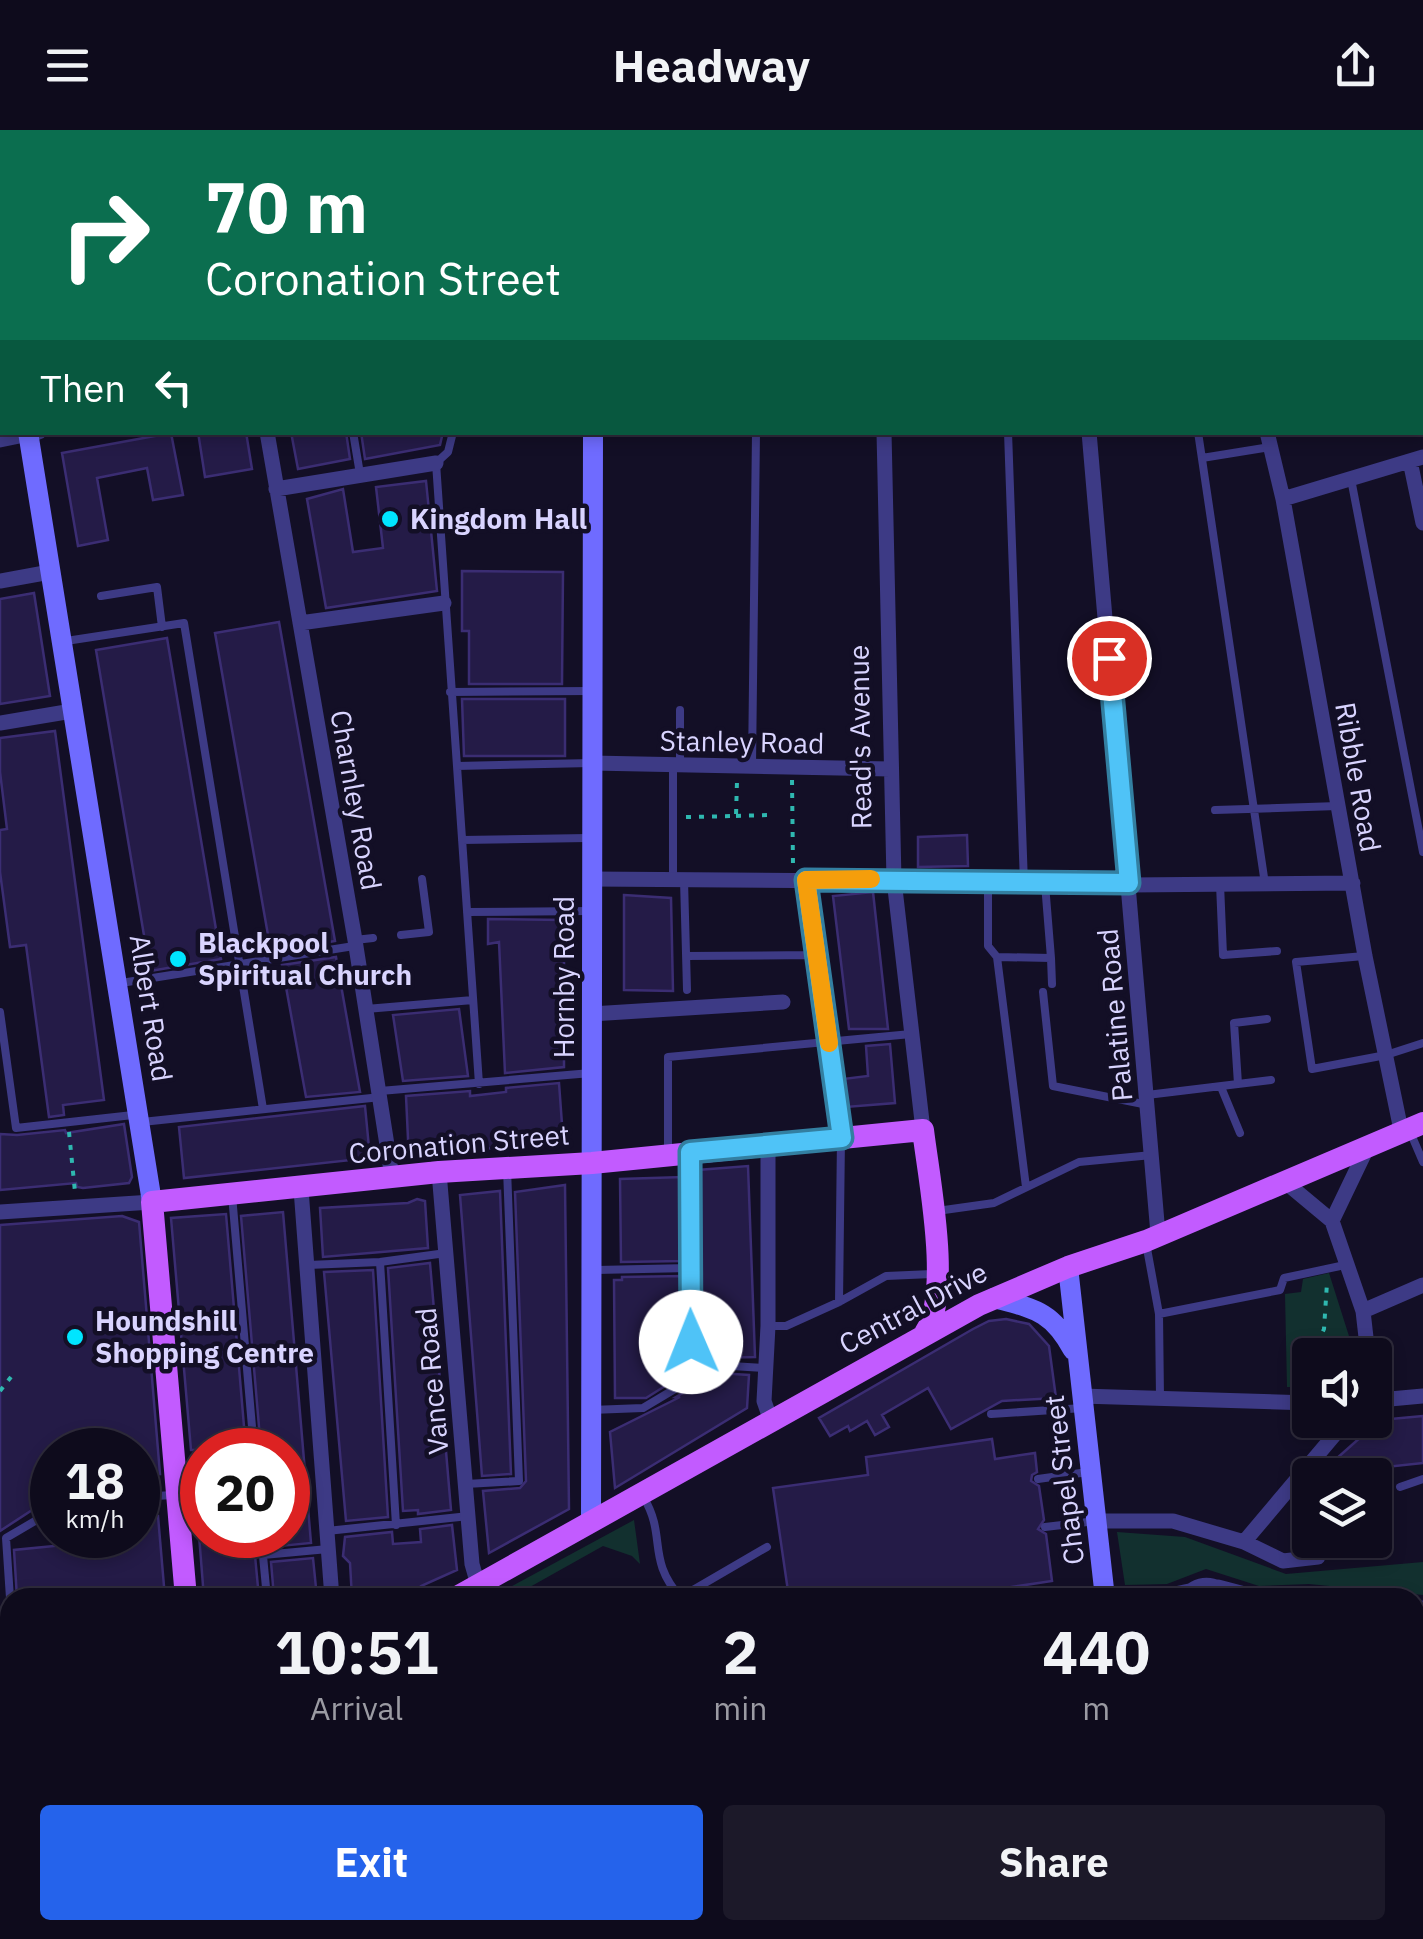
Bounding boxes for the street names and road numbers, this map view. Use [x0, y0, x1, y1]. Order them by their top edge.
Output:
street label: Read's Avenue [839, 644, 880, 830]
street label: Ribble Road [1327, 699, 1390, 855]
street label: Charnley Road [322, 707, 391, 893]
street label: Stanley Road [659, 722, 825, 761]
street label: Hornby Road [545, 896, 582, 1058]
street label: Palatine Road [1089, 927, 1140, 1103]
street label: Albert Road [122, 932, 181, 1084]
street label: Coronation Street [347, 1115, 571, 1172]
street label: Central Drive [832, 1253, 993, 1362]
street label: Vance Road [407, 1306, 456, 1456]
street label: Chapel Street [1035, 1393, 1092, 1567]

